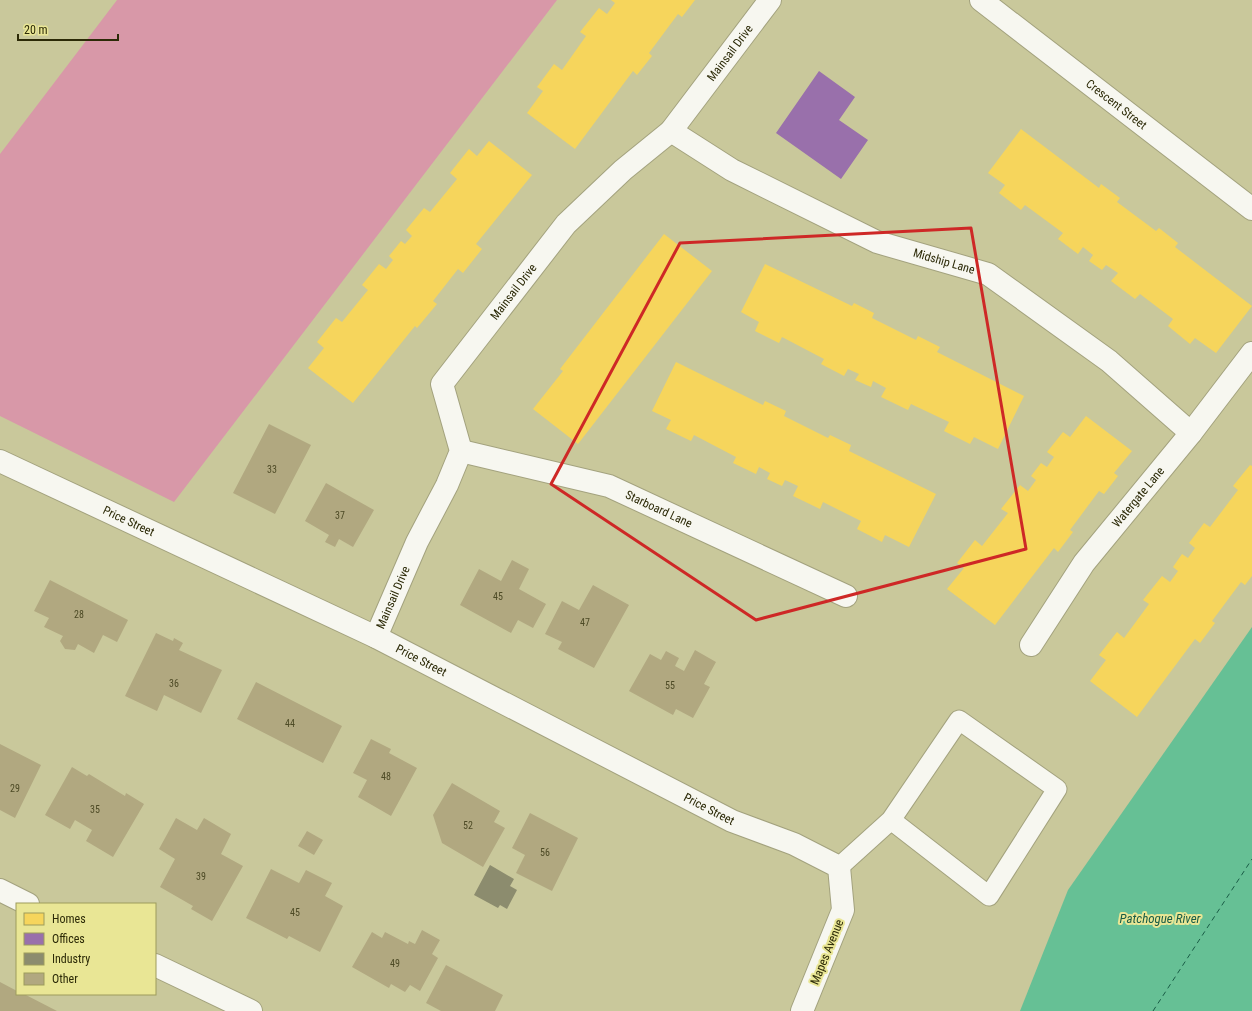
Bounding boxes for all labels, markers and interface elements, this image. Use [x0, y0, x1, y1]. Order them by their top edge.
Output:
scale bar [18, 16, 118, 42]
street label: Mainsail Drive [704, 22, 756, 84]
text: 20 m [24, 23, 48, 37]
street label: Crescent Street [1083, 77, 1150, 133]
street label: Midship Lane [912, 246, 977, 277]
street label: Mainsail Drive [487, 261, 540, 322]
house number: 33 [267, 464, 277, 475]
street label: Watergate Lane [1109, 464, 1167, 530]
street label: Starboard Lane [623, 488, 695, 531]
street label: Price Street [101, 503, 157, 539]
house number: 37 [335, 510, 345, 521]
street label: Mainsail Drive [373, 564, 413, 631]
house number: 45 [493, 591, 503, 602]
house number: 28 [74, 609, 84, 620]
house number: 47 [580, 617, 590, 628]
street label: Price Street [393, 641, 449, 679]
house number: 36 [169, 678, 179, 689]
house number: 55 [665, 680, 675, 691]
house number: 44 [285, 718, 295, 729]
house number: 48 [381, 771, 391, 782]
house number: 29 [10, 783, 20, 794]
street label: Price Street [681, 790, 737, 828]
house number: 35 [90, 804, 100, 815]
house number: 52 [463, 820, 473, 831]
house number: 56 [540, 847, 550, 858]
house number: 39 [196, 871, 206, 882]
legend [16, 903, 156, 995]
house number: 45 [290, 907, 300, 918]
water label: Patchogue River [1120, 911, 1202, 926]
text: Homes [52, 912, 86, 926]
street label: Mapes Avenue [808, 917, 847, 987]
text: Offices [52, 932, 85, 946]
text: Industry [52, 952, 90, 966]
house number: 49 [390, 958, 400, 969]
text: Other [52, 972, 78, 986]

